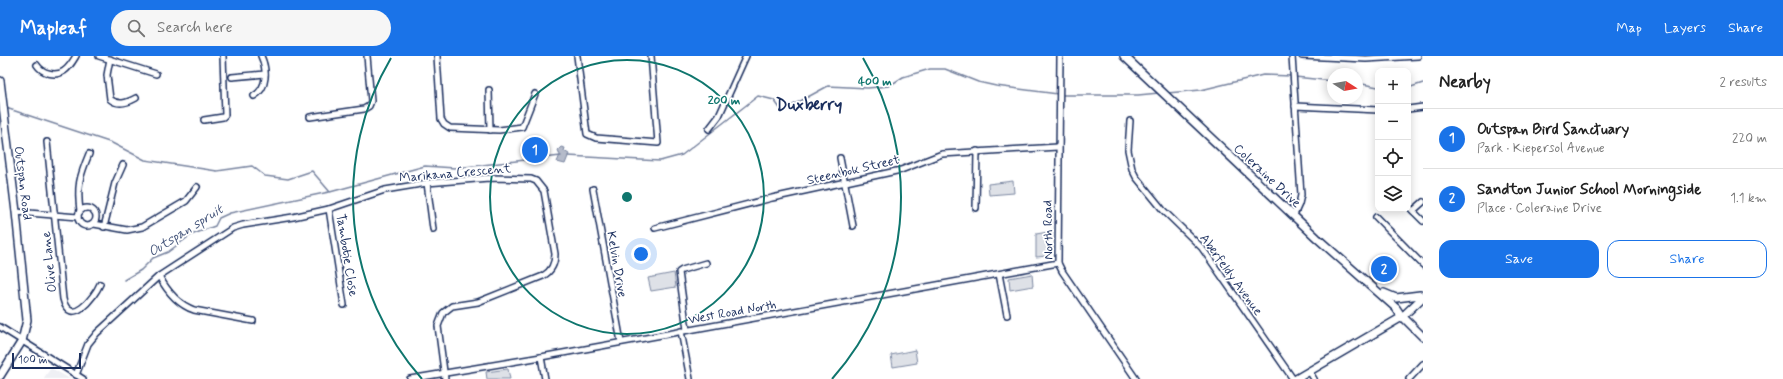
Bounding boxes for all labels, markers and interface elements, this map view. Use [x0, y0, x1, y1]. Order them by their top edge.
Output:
search box [111, 10, 391, 46]
text: Mapleaf [20, 16, 87, 41]
icon: search [125, 17, 147, 39]
text: Search here [157, 18, 233, 38]
text: Map [1616, 19, 1642, 37]
text: Layers [1664, 19, 1706, 37]
text: Share [1728, 19, 1763, 37]
north arrow [1327, 68, 1363, 104]
map controls [1375, 68, 1411, 212]
button: + [1375, 68, 1411, 104]
text: Nearby [1439, 71, 1491, 93]
text: 400 m [858, 74, 892, 90]
text: 2 results [1720, 74, 1767, 91]
text: 200 m [708, 93, 741, 109]
district label: Duxberry [776, 94, 842, 116]
button: − [1375, 104, 1411, 140]
text: Outspan Bird Sanctuary [1477, 120, 1629, 140]
text: 1 [1449, 130, 1455, 147]
text: 220 m [1732, 130, 1767, 147]
pin: 1 [522, 135, 548, 165]
street label: Coleraine Drive [1230, 140, 1304, 212]
button: locate [1375, 140, 1411, 176]
text: Park · Kiepersol Avenue [1477, 140, 1605, 157]
street label: Outspan Road [10, 145, 35, 221]
street label: Steenbok Street [805, 152, 901, 189]
street label: Marikana Crescent [399, 160, 512, 187]
button: layers [1375, 176, 1411, 212]
text: Sandton Junior School Morningside [1477, 180, 1701, 200]
centre of rings [620, 190, 634, 204]
text: 2 [1449, 190, 1455, 207]
text: 1.1 km [1730, 190, 1767, 207]
water label: Outspan spruit [145, 200, 228, 261]
street label: North Road [1039, 200, 1058, 260]
text: Place · Coleraine Drive [1477, 200, 1602, 217]
street label: Tambotie Close [332, 213, 361, 298]
street label: Olive Lane [38, 230, 61, 293]
street label: Kelvin Drive [602, 230, 631, 299]
street label: Aberfeldy Avenue [1195, 231, 1266, 319]
button: Save [1439, 240, 1599, 278]
button: Share [1607, 240, 1767, 278]
your location [631, 244, 651, 264]
pin: 2 [1371, 254, 1397, 284]
street label: West Road North [687, 296, 778, 329]
scale bar [12, 351, 81, 370]
text: 100 m [18, 353, 48, 367]

